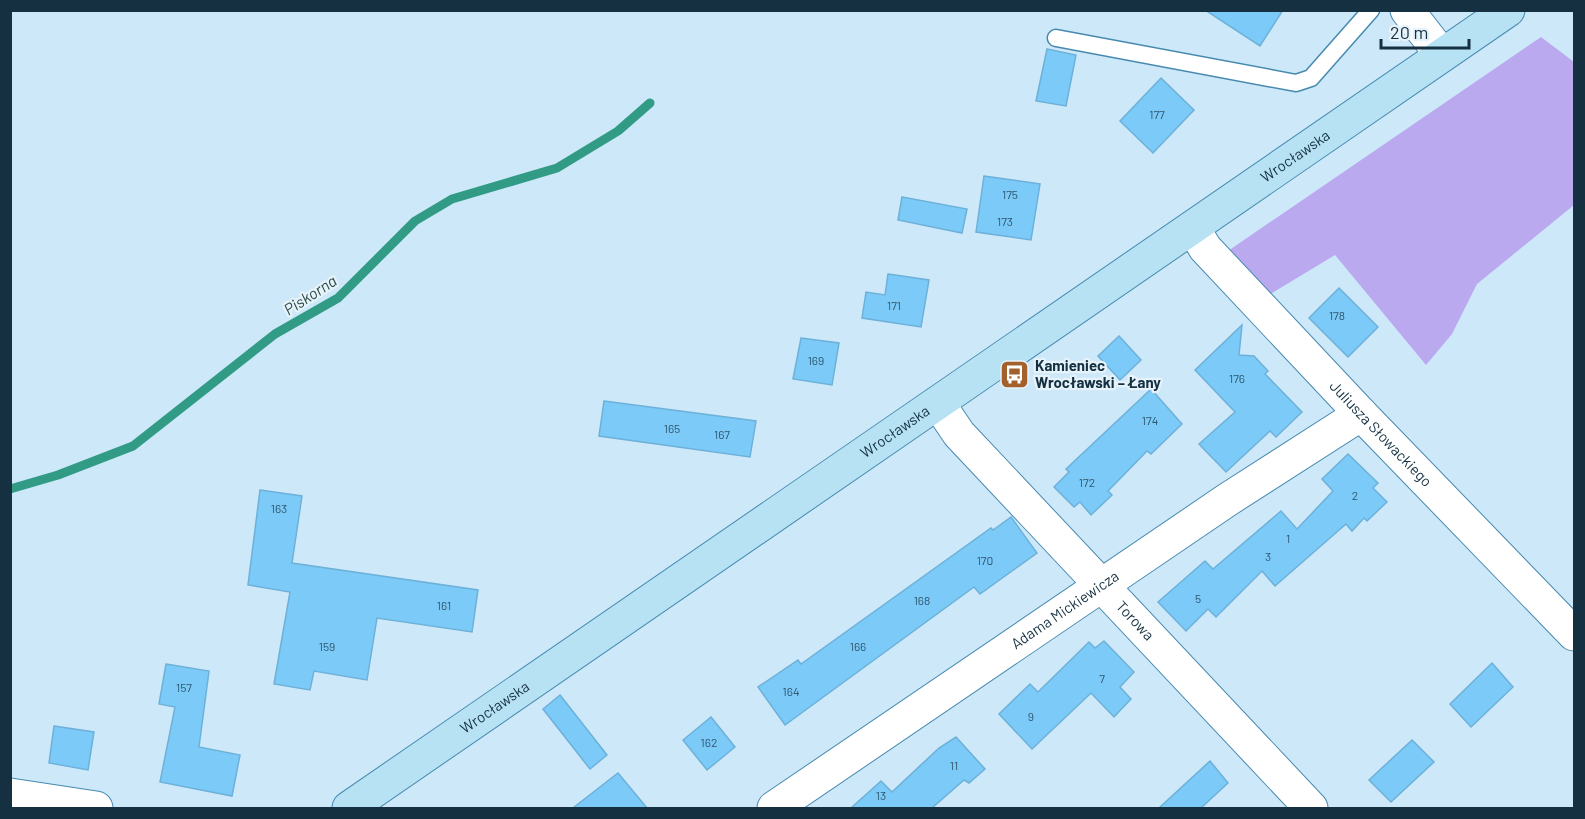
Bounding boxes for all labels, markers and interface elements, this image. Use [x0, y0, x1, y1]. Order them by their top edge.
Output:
scale bar [1381, 12, 1470, 50]
text: 20 m [1390, 21, 1428, 43]
house number: 177 [1149, 107, 1165, 121]
street label: Wrocławska [1257, 126, 1333, 186]
house number: 175 [1002, 187, 1018, 201]
house number: 173 [997, 214, 1013, 228]
water label: Piskorna [280, 271, 340, 319]
house number: 171 [887, 298, 901, 312]
house number: 178 [1329, 308, 1345, 322]
house number: 169 [808, 353, 824, 367]
place label: Kamieniec Wrocławski – Łany [1035, 356, 1161, 391]
bus stop icon: Kamieniec Wrocławski – Łany [998, 359, 1030, 391]
house number: 176 [1229, 371, 1245, 385]
street label: Juliusza Słowackiego [1326, 376, 1436, 490]
street label: Wrocławska [857, 401, 932, 461]
house number: 174 [1142, 413, 1158, 427]
house number: 165 [664, 421, 680, 435]
house number: 167 [714, 427, 730, 441]
house number: 172 [1079, 475, 1095, 489]
house number: 2 [1352, 488, 1358, 502]
house number: 163 [271, 501, 287, 515]
house number: 1 [1286, 531, 1290, 545]
house number: 3 [1265, 549, 1271, 563]
house number: 170 [977, 553, 993, 567]
street label: Adama Mickiewicza [1007, 566, 1122, 652]
house number: 5 [1195, 591, 1201, 605]
house number: 168 [914, 593, 930, 607]
street label: Torowa [1113, 597, 1158, 644]
house number: 161 [437, 598, 451, 612]
house number: 159 [319, 639, 335, 653]
house number: 166 [850, 639, 866, 653]
house number: 7 [1099, 671, 1105, 685]
street label: Wrocławska [456, 677, 532, 737]
house number: 157 [176, 680, 192, 694]
house number: 164 [783, 684, 800, 698]
house number: 9 [1028, 709, 1034, 723]
house number: 162 [701, 735, 717, 749]
house number: 11 [950, 758, 958, 772]
house number: 13 [876, 788, 886, 802]

